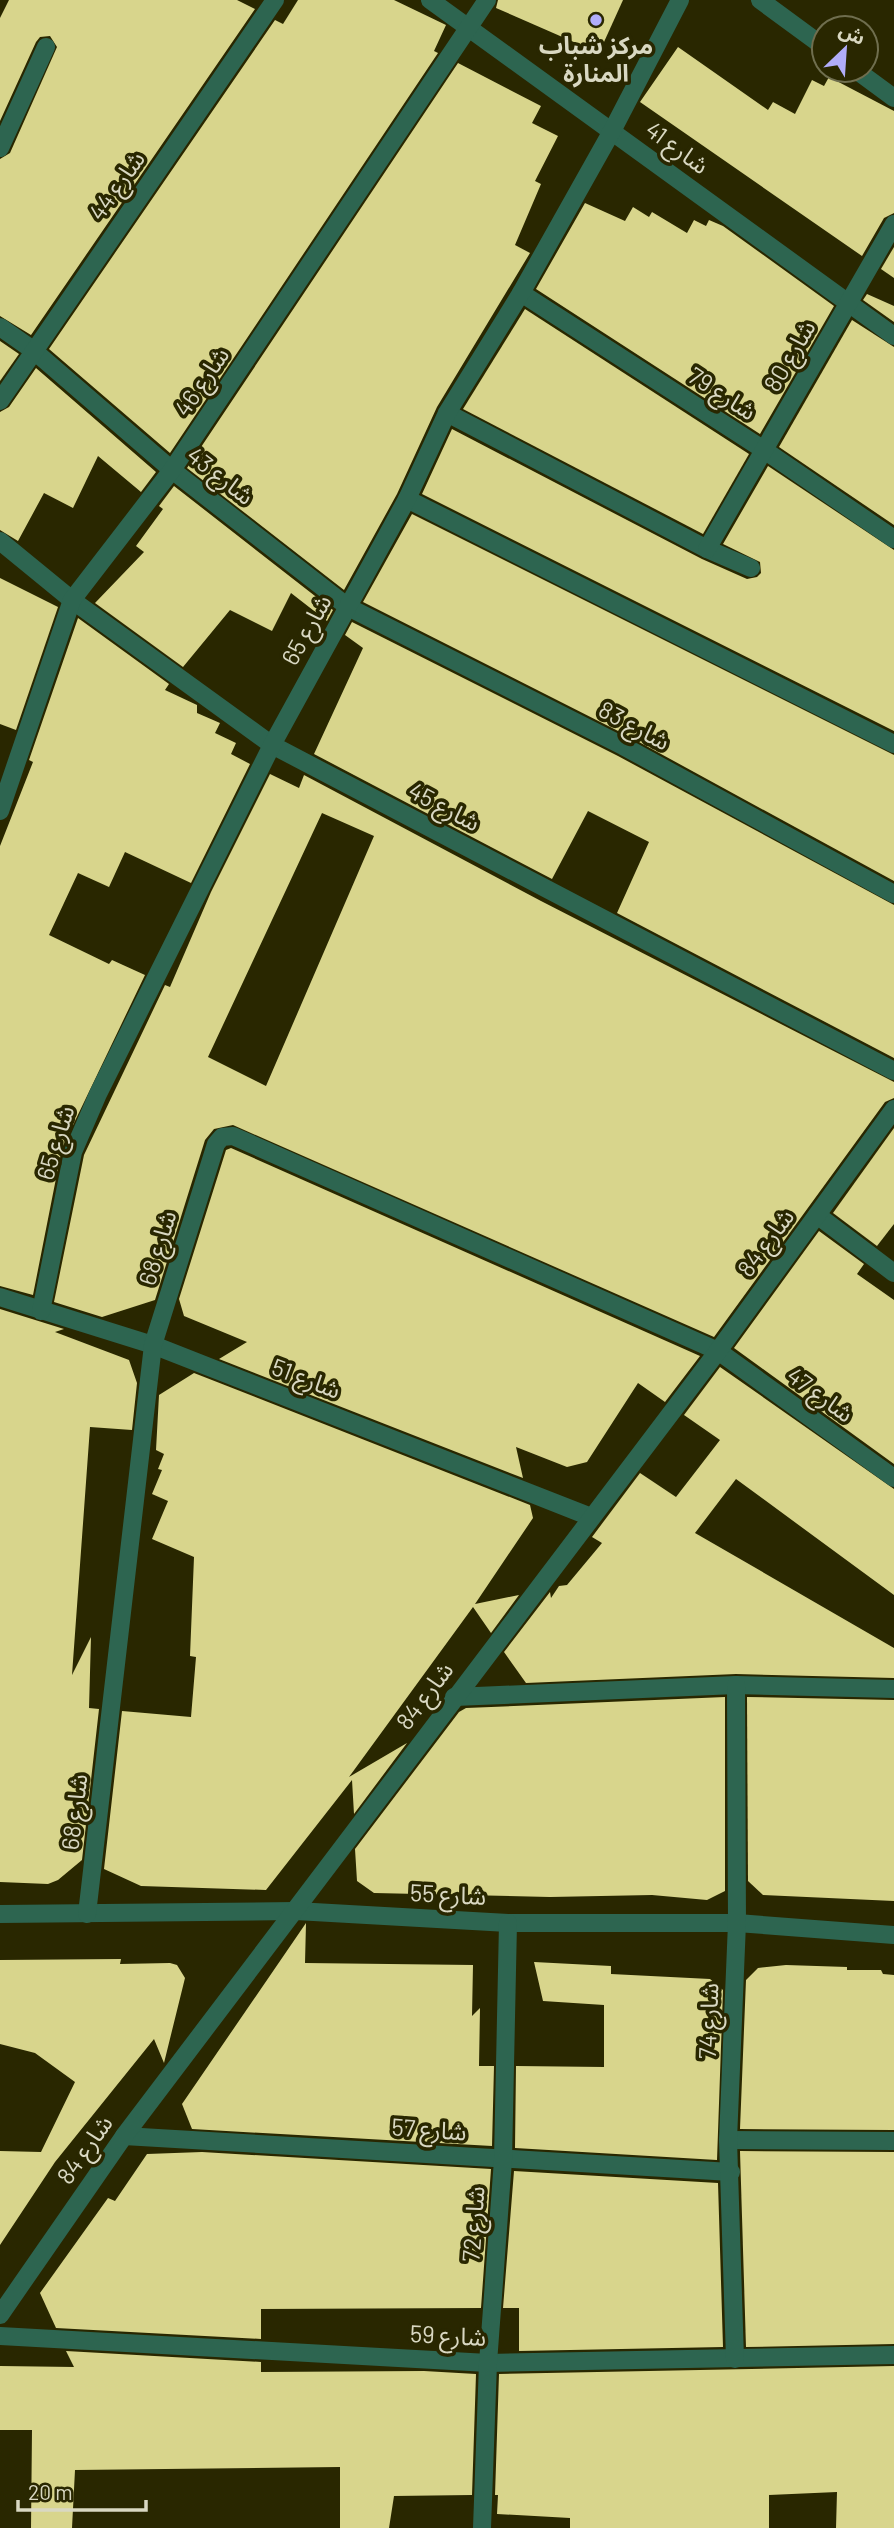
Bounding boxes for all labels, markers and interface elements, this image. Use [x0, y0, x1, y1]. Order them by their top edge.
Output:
marker: مركز شباب المنارة [588, 12, 604, 28]
north arrow [810, 14, 880, 84]
text: ش [836, 17, 869, 49]
place label: مركز شباب المنارة [539, 30, 653, 88]
street label: شارع 41 [638, 114, 715, 183]
street label: شارع 44 [82, 145, 153, 228]
street label: شارع 80 [757, 314, 824, 398]
street label: شارع 46 [167, 341, 238, 423]
street label: شارع 79 [681, 360, 762, 429]
street label: شارع 43 [179, 440, 260, 513]
street label: شارع 65 [275, 589, 340, 672]
street label: شارع 83 [592, 694, 675, 759]
street label: شارع 45 [402, 775, 486, 840]
street label: شارع 65 [30, 1102, 83, 1184]
street label: شارع 84 [730, 1202, 802, 1284]
street label: شارع 68 [132, 1207, 185, 1290]
street label: شارع 51 [266, 1351, 345, 1408]
street label: شارع 47 [779, 1360, 860, 1431]
street label: شارع 84 [389, 1655, 462, 1737]
street label: شارع 68 [54, 1772, 97, 1852]
street label: شارع 55 [409, 1877, 487, 1914]
street label: شارع 74 [692, 1982, 727, 2060]
street label: شارع 84 [50, 2109, 121, 2191]
street label: شارع 57 [390, 2111, 468, 2150]
street label: شارع 72 [455, 2185, 494, 2263]
street label: شارع 59 [409, 2318, 487, 2355]
scale bar [18, 2468, 145, 2512]
text: 20 m [28, 2479, 73, 2504]

